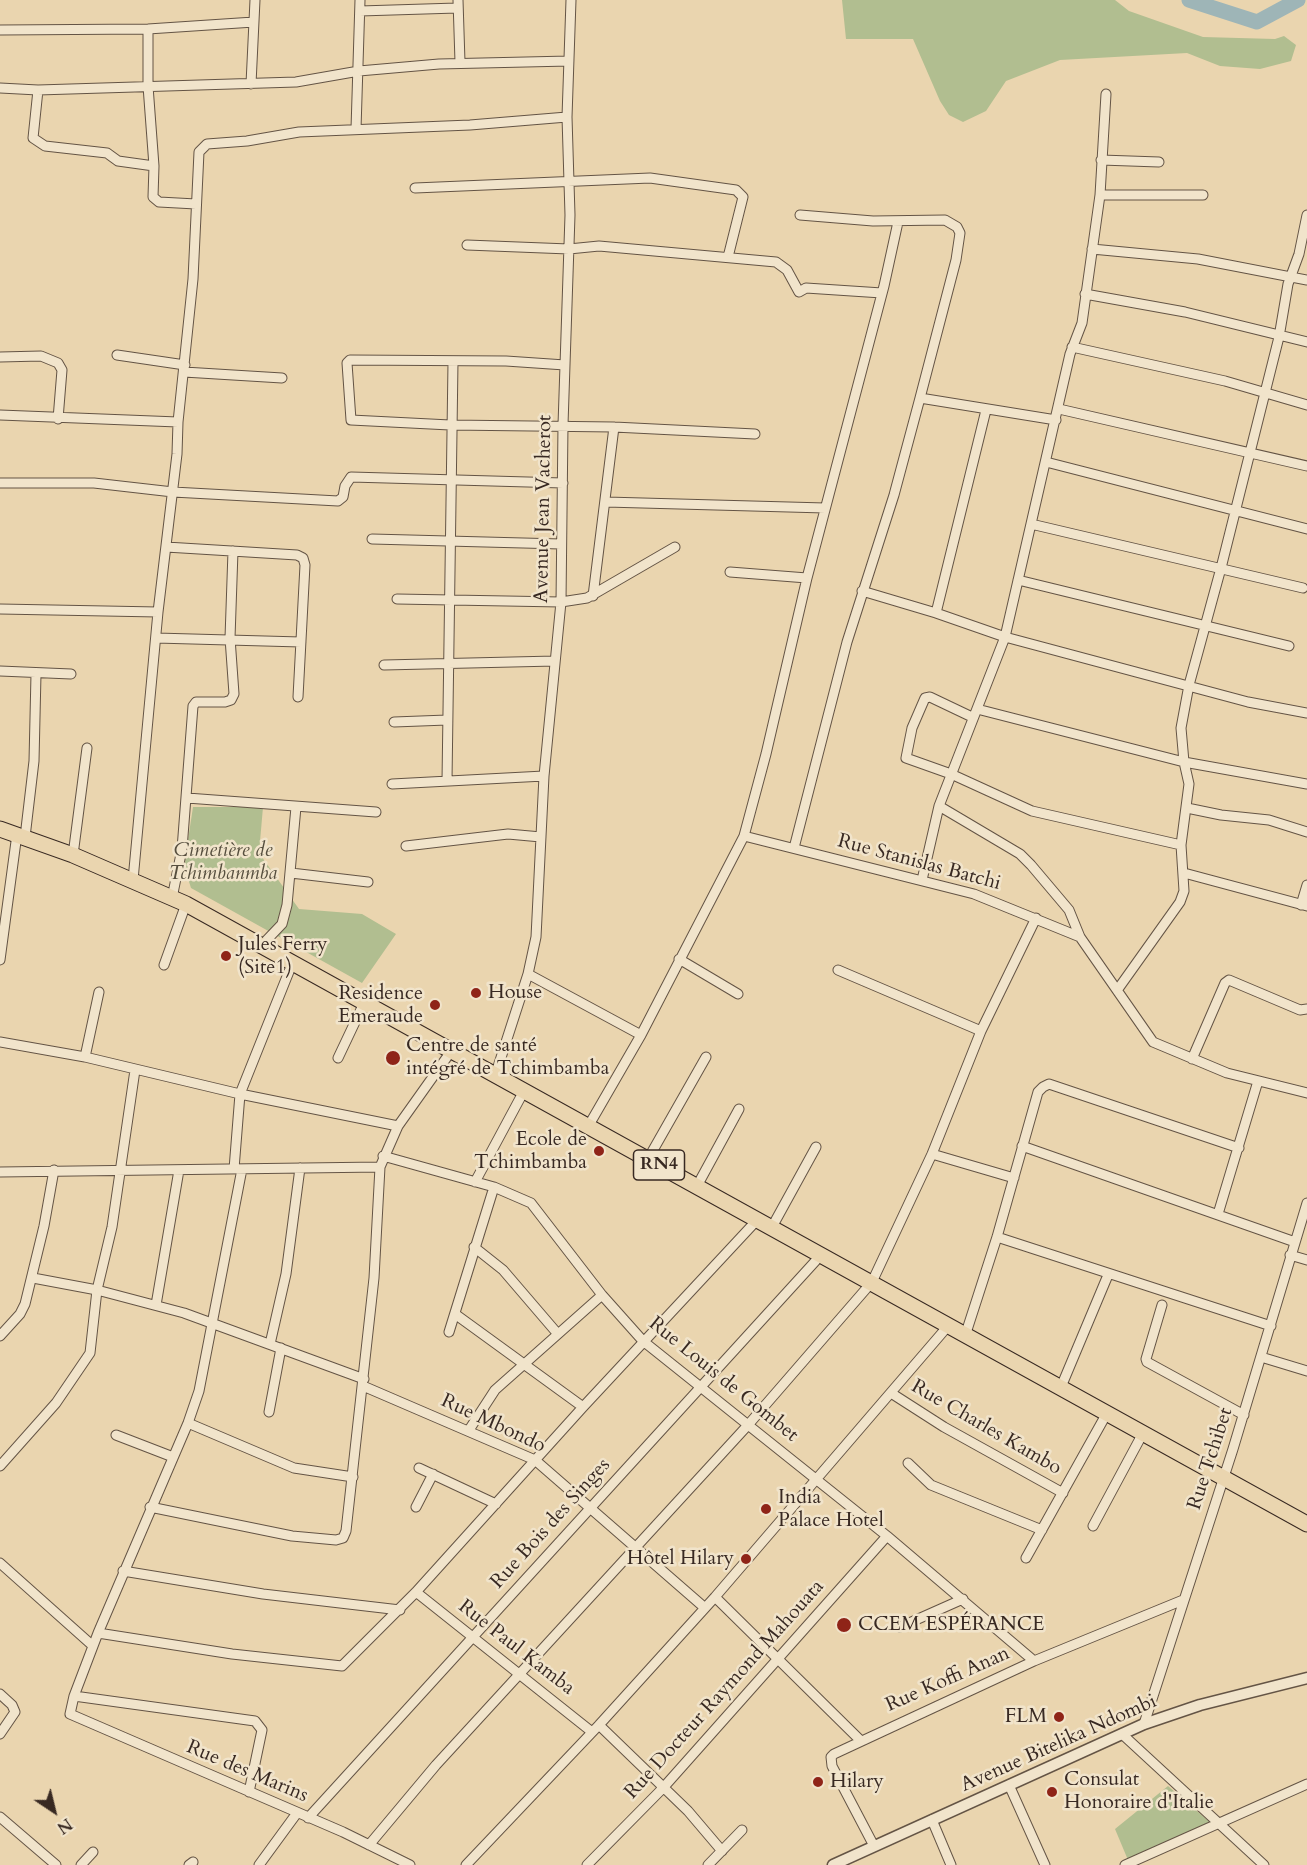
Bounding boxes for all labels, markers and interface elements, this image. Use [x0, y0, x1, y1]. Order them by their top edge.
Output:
street label: Avenue Jean Vacherot [530, 415, 558, 603]
street label: Rue Stanislas Batchi [835, 830, 1003, 896]
park label: Cimetière de Tchimbanmba [169, 839, 277, 886]
place label: Jules Ferry (Site1) [238, 933, 328, 980]
marker: Jules Ferry (Site1) [219, 949, 233, 963]
place label: House [488, 981, 542, 1005]
place label: Residence Emeraude [338, 982, 423, 1029]
marker: House [469, 986, 483, 1000]
marker: Residence Emeraude [428, 998, 442, 1012]
place label: Centre de santé intégré de Tchimbamba [406, 1034, 609, 1081]
marker: Centre de santé intégré de Tchimbamba [384, 1049, 402, 1067]
place label: Ecole de Tchimbamba [474, 1128, 587, 1175]
marker: Ecole de Tchimbamba [592, 1144, 606, 1158]
road number: RN4 [634, 1150, 684, 1180]
street label: Rue Louis de Gombet [643, 1312, 803, 1448]
street label: Rue Charles Kambo [907, 1375, 1065, 1481]
street label: Rue Mbondo [437, 1389, 549, 1459]
street label: Rue Tchibet [1183, 1405, 1239, 1513]
street label: Rue Bois des Singes [486, 1454, 616, 1594]
place label: India Palace Hotel [778, 1486, 884, 1533]
marker: India Palace Hotel [759, 1502, 773, 1516]
place label: Hôtel Hilary [627, 1547, 734, 1571]
marker: Hôtel Hilary [739, 1552, 753, 1566]
street label: Rue Docteur Raymond Mahouata [620, 1576, 830, 1804]
street label: Rue Paul Kamba [453, 1595, 579, 1701]
place label: CCEM ESPÉRANCE [858, 1613, 1044, 1637]
marker: CCEM ESPÉRANCE [835, 1616, 853, 1634]
street label: Rue Koffi Anan [882, 1642, 1014, 1718]
street label: Avenue Bitelika Ndombi [957, 1690, 1161, 1798]
place label: FLM [1005, 1705, 1047, 1729]
marker: FLM [1052, 1710, 1066, 1724]
street label: Rue des Marins [183, 1736, 311, 1808]
place label: Consulat Honoraire d'Italie [1064, 1768, 1214, 1815]
place label: Hilary [830, 1770, 884, 1794]
marker: Hilary [811, 1775, 825, 1789]
north arrow [24, 1781, 84, 1841]
marker: Consulat Honoraire d'Italie [1045, 1785, 1059, 1799]
text: N [52, 1813, 76, 1839]

